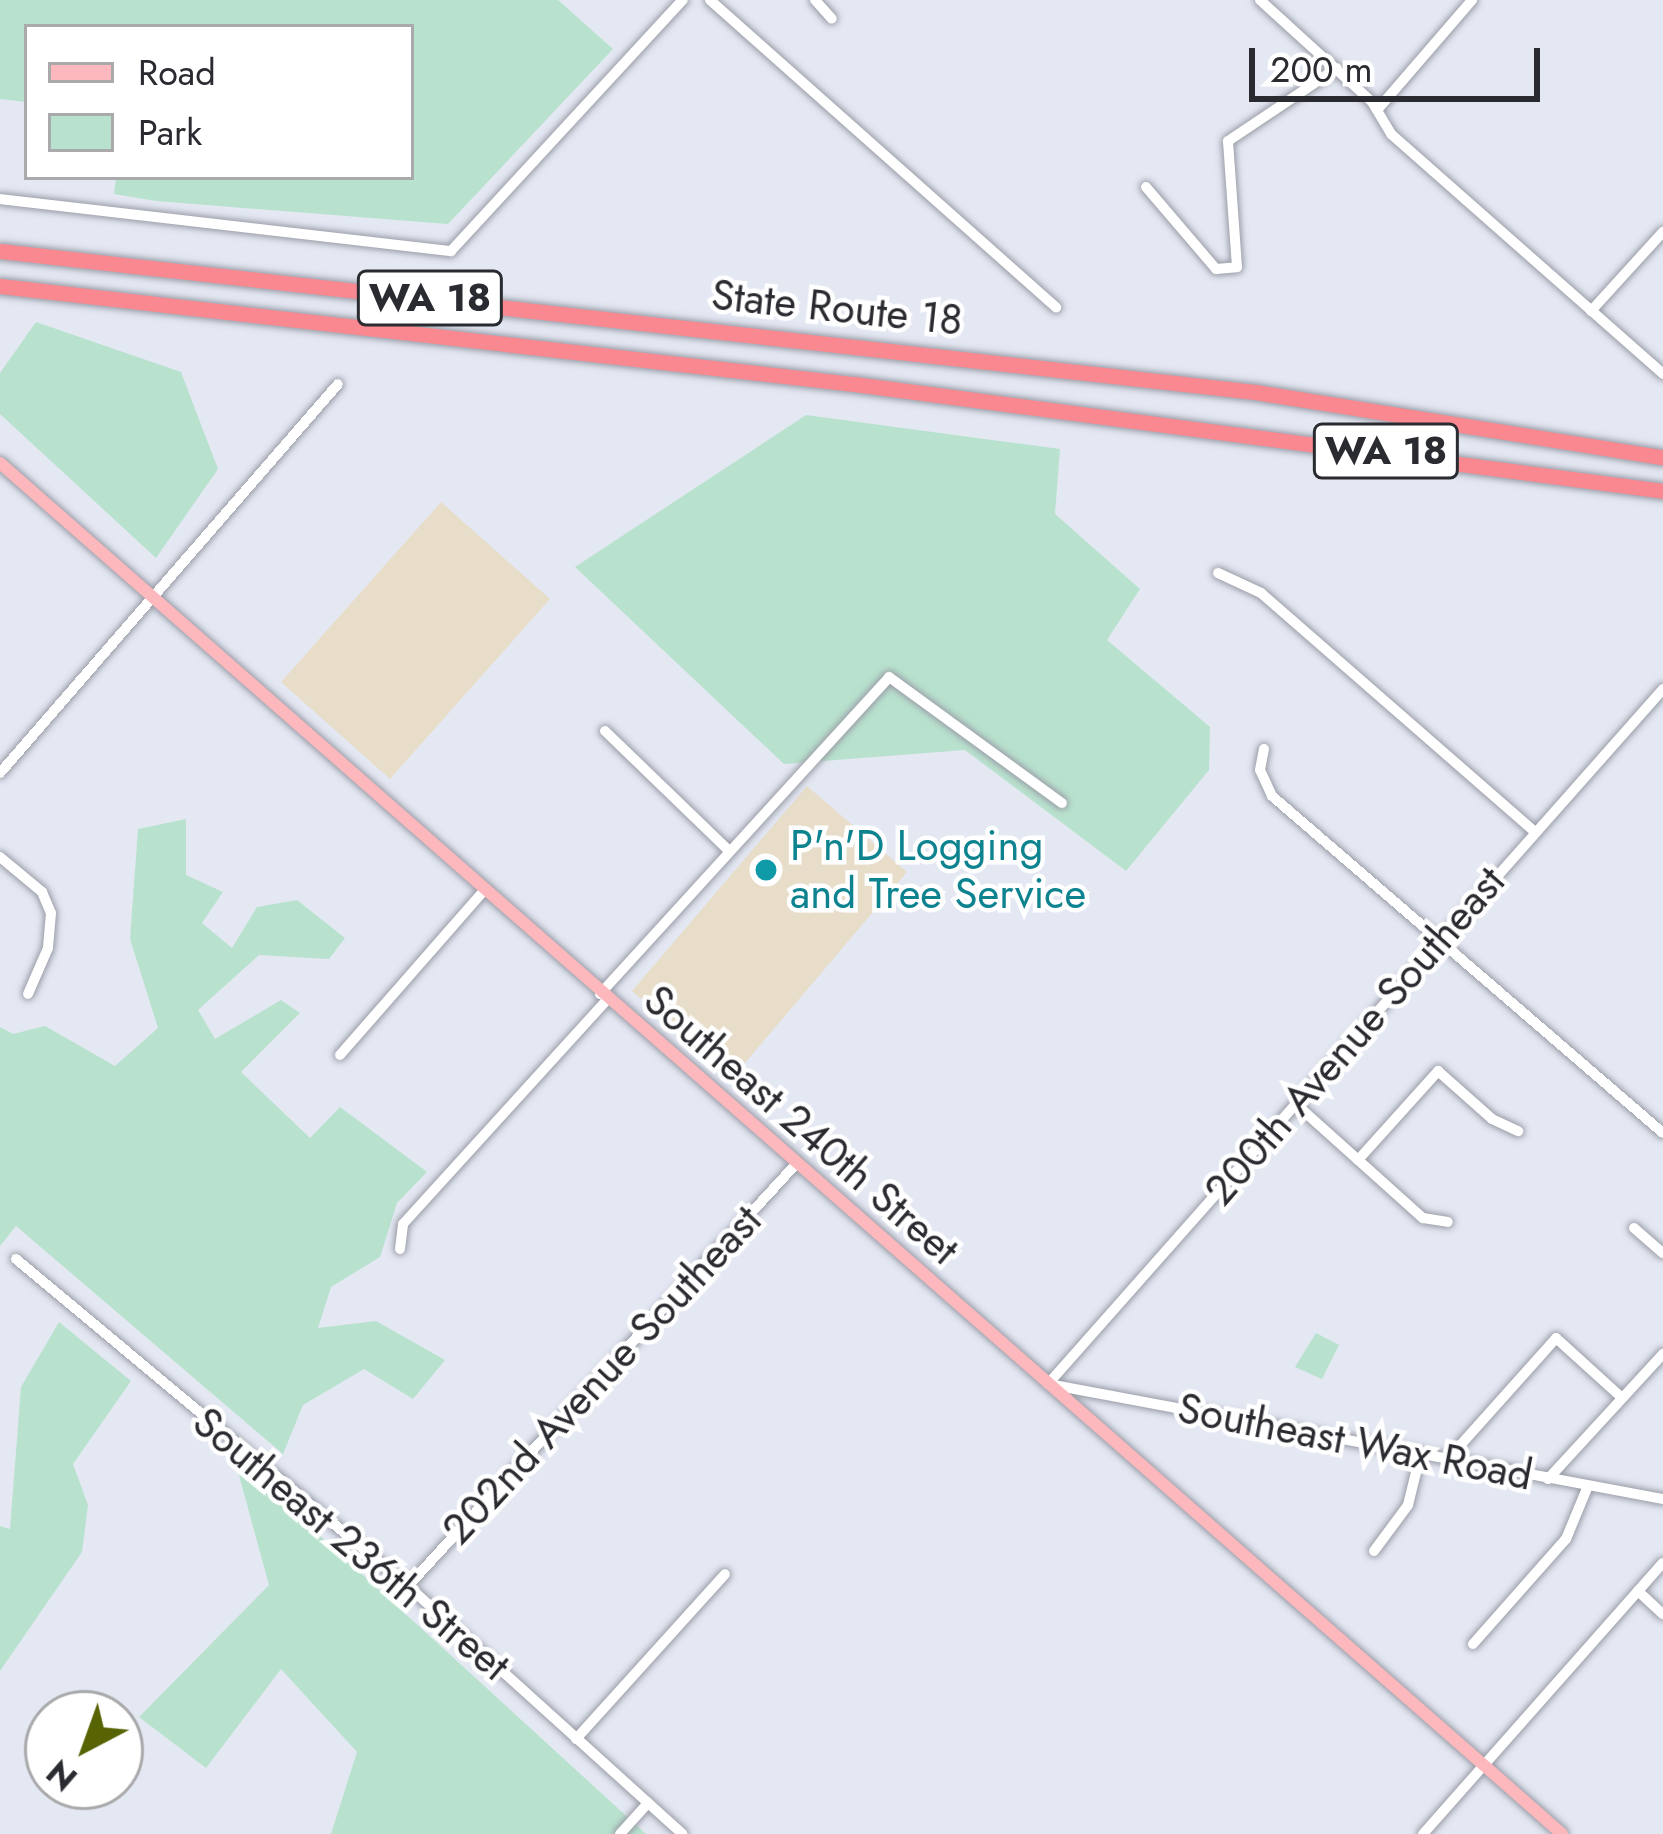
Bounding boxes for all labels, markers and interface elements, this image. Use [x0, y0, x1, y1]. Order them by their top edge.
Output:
legend [24, 24, 414, 180]
scale bar [1255, 24, 1546, 98]
text: 200 m [1270, 43, 1373, 95]
text: Road [138, 46, 216, 98]
text: Park [138, 106, 202, 158]
road number: WA 18 [355, 265, 505, 331]
street label: State Route 18 [709, 270, 965, 346]
road number: WA 18 [1311, 418, 1461, 484]
place label: P'n'D Logging and Tree Service [790, 821, 1086, 920]
marker: P'n'D Logging and Tree Service [753, 857, 779, 883]
street label: 200th Avenue Southeast [1194, 857, 1516, 1215]
street label: Southeast 240th Street [633, 975, 969, 1275]
street label: 202nd Avenue Southeast [432, 1195, 772, 1555]
street label: Southeast Wax Road [1174, 1383, 1536, 1501]
street label: Southeast 236th Street [183, 1397, 519, 1691]
north arrow [24, 1690, 144, 1810]
text: N [37, 1749, 87, 1802]

